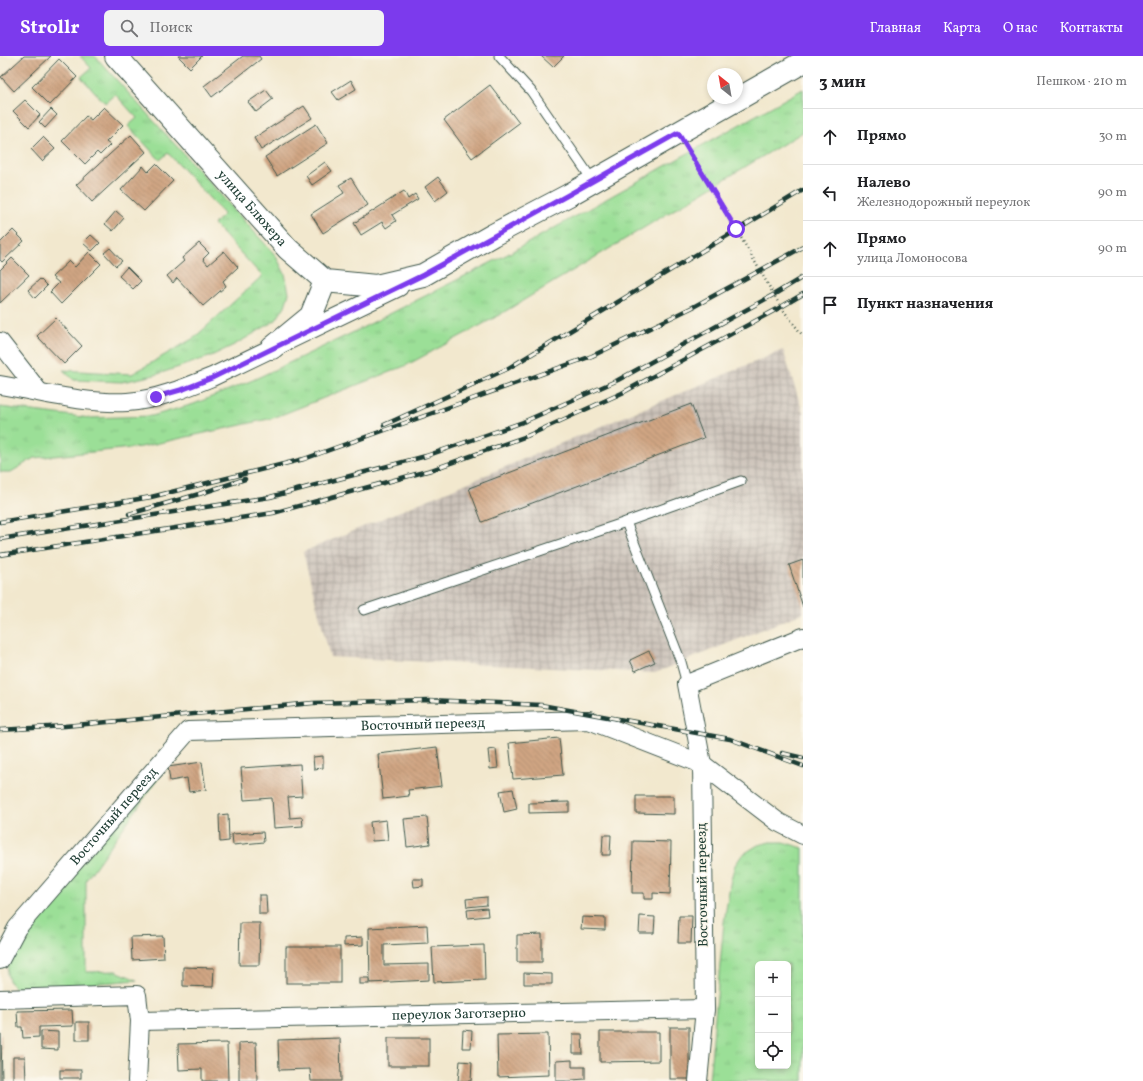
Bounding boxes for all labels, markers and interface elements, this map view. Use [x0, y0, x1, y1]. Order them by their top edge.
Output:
search box [104, 10, 384, 46]
text: Strollr [20, 15, 80, 41]
icon: search [118, 17, 140, 39]
text: Поиск [150, 18, 192, 39]
text: Главная [870, 19, 921, 38]
text: Карта [943, 19, 981, 38]
text: О нас [1003, 19, 1038, 38]
text: Контакты [1060, 19, 1123, 38]
north arrow [707, 68, 743, 104]
text: 3 мин [819, 71, 866, 94]
text: Пешком · 210 m [1036, 73, 1127, 91]
icon: ahead [819, 126, 841, 148]
text: Прямо [857, 126, 906, 147]
text: 30 m [1099, 128, 1127, 146]
street label: улица Блюхера [212, 166, 291, 251]
text: Налево [857, 173, 911, 194]
icon: left [819, 182, 841, 204]
text: 90 m [1098, 184, 1127, 202]
text: Железнодорожный переулок [857, 194, 1030, 212]
route start [727, 220, 745, 238]
text: Прямо [857, 229, 906, 250]
icon: ahead [819, 238, 841, 260]
text: 90 m [1098, 240, 1127, 258]
text: улица Ломоносова [857, 250, 968, 268]
icon: arrive [819, 294, 841, 316]
text: Пункт назначения [857, 294, 993, 315]
route end [147, 388, 165, 406]
street label: Восточный переезд [360, 713, 485, 736]
street label: Восточный переезд [66, 763, 162, 870]
street label: Восточный переезд [692, 823, 714, 947]
map controls [755, 961, 791, 1069]
button: + [755, 961, 791, 997]
button: − [755, 997, 791, 1033]
street label: переулок Заготзерно [392, 1003, 526, 1025]
button: locate [755, 1033, 791, 1069]

